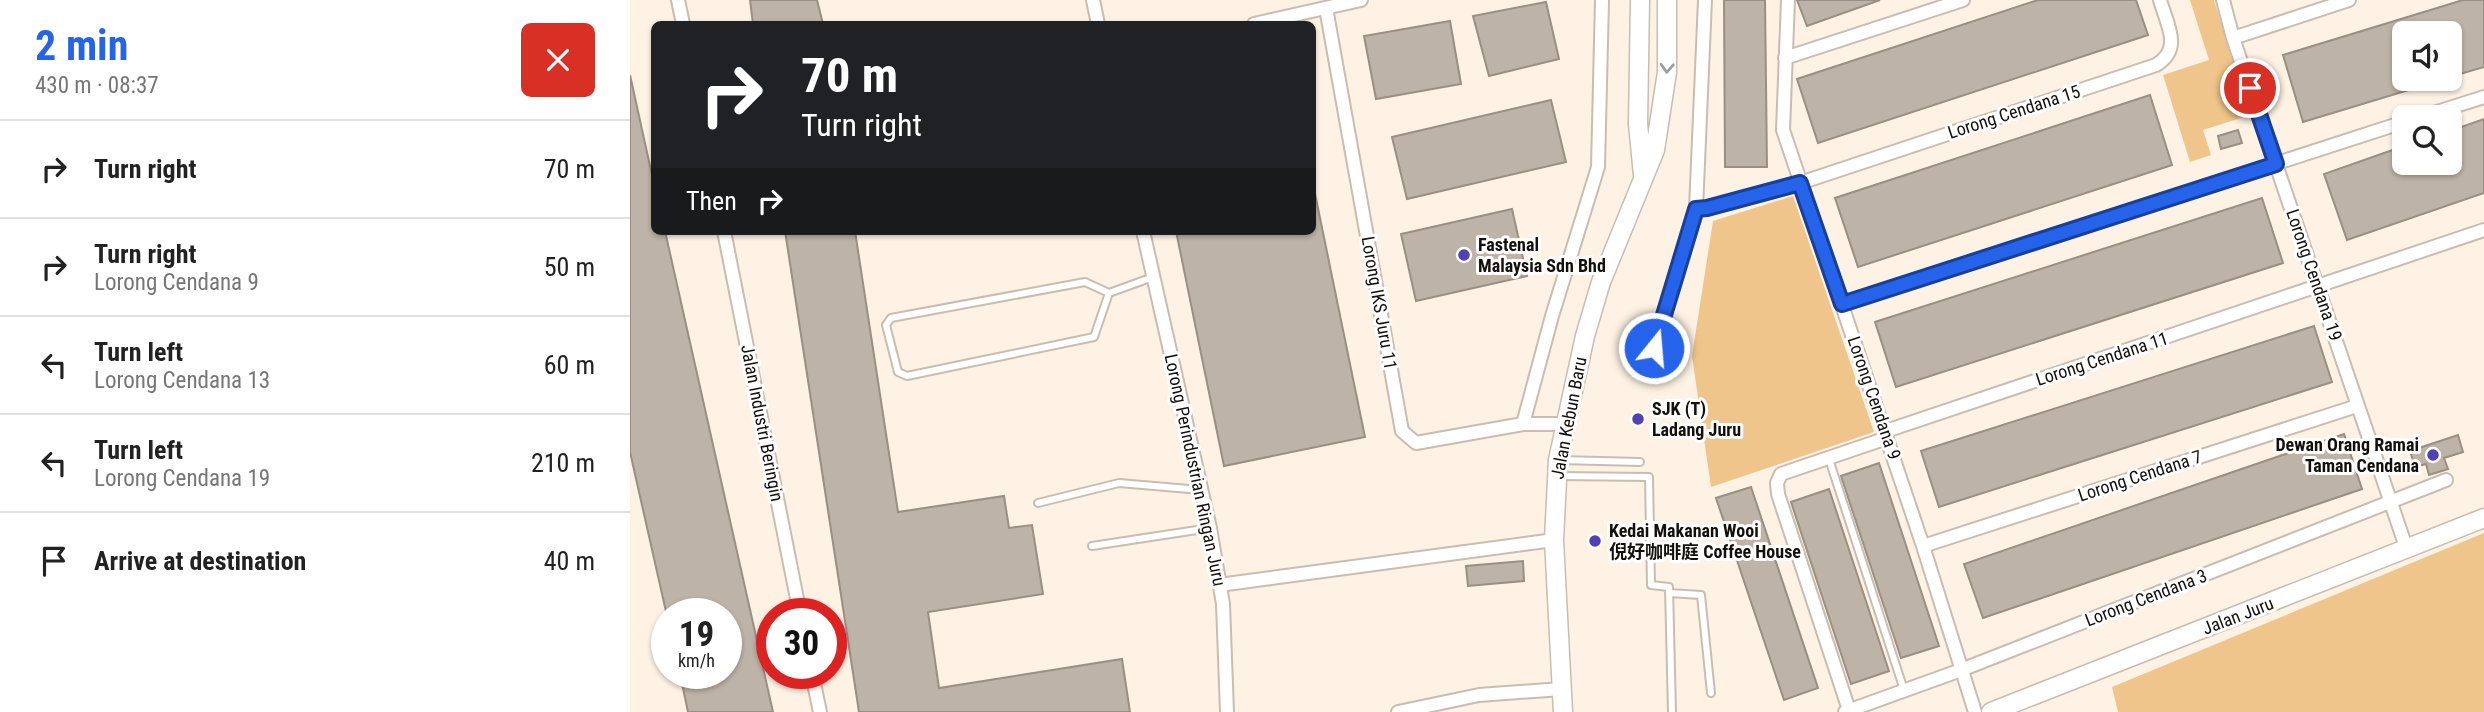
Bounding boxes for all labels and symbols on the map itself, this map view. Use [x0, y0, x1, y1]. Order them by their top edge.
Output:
pin [2220, 58, 2280, 118]
one-way arrow [1659, 63, 1674, 74]
street label: Lorong Cendana 15 [1945, 80, 2083, 143]
street label: Lorong Cendana 19 [2282, 206, 2347, 343]
place label: Fastenal Malaysia Sdn Bhd [1478, 234, 1606, 276]
street label: Lorong IKS Juru 11 [1357, 235, 1402, 371]
marker: Fastenal Malaysia Sdn Bhd [1456, 247, 1472, 263]
position arrow [1617, 311, 1691, 385]
street label: Lorong Cendana 11 [2033, 327, 2171, 390]
street label: Lorong Cendana 9 [1844, 333, 1905, 462]
street label: Jalan Industri Beringin [737, 343, 788, 503]
street label: Lorong Perindustrian Ringan Juru [1161, 352, 1230, 588]
street label: Jalan Kebun Baru [1546, 355, 1591, 481]
place label: SJK (T) Ladang Juru [1652, 398, 1741, 440]
marker: SJK (T) Ladang Juru [1630, 411, 1646, 427]
place label: Dewan Orang Ramai Taman Cendana [2275, 434, 2419, 476]
street label: Lorong Cendana 7 [2075, 446, 2205, 505]
marker: Dewan Orang Ramai Taman Cendana [2425, 447, 2441, 463]
place label: Kedai Makanan Wooi 倪好咖啡庭 Coffee House [1609, 520, 1801, 562]
marker: Kedai Makanan Wooi 倪好咖啡庭 Coffee House [1587, 533, 1603, 549]
street label: Lorong Cendana 3 [2082, 565, 2210, 630]
street label: Jalan Juru [2199, 592, 2276, 639]
speed limit sign: 30 [756, 598, 847, 689]

